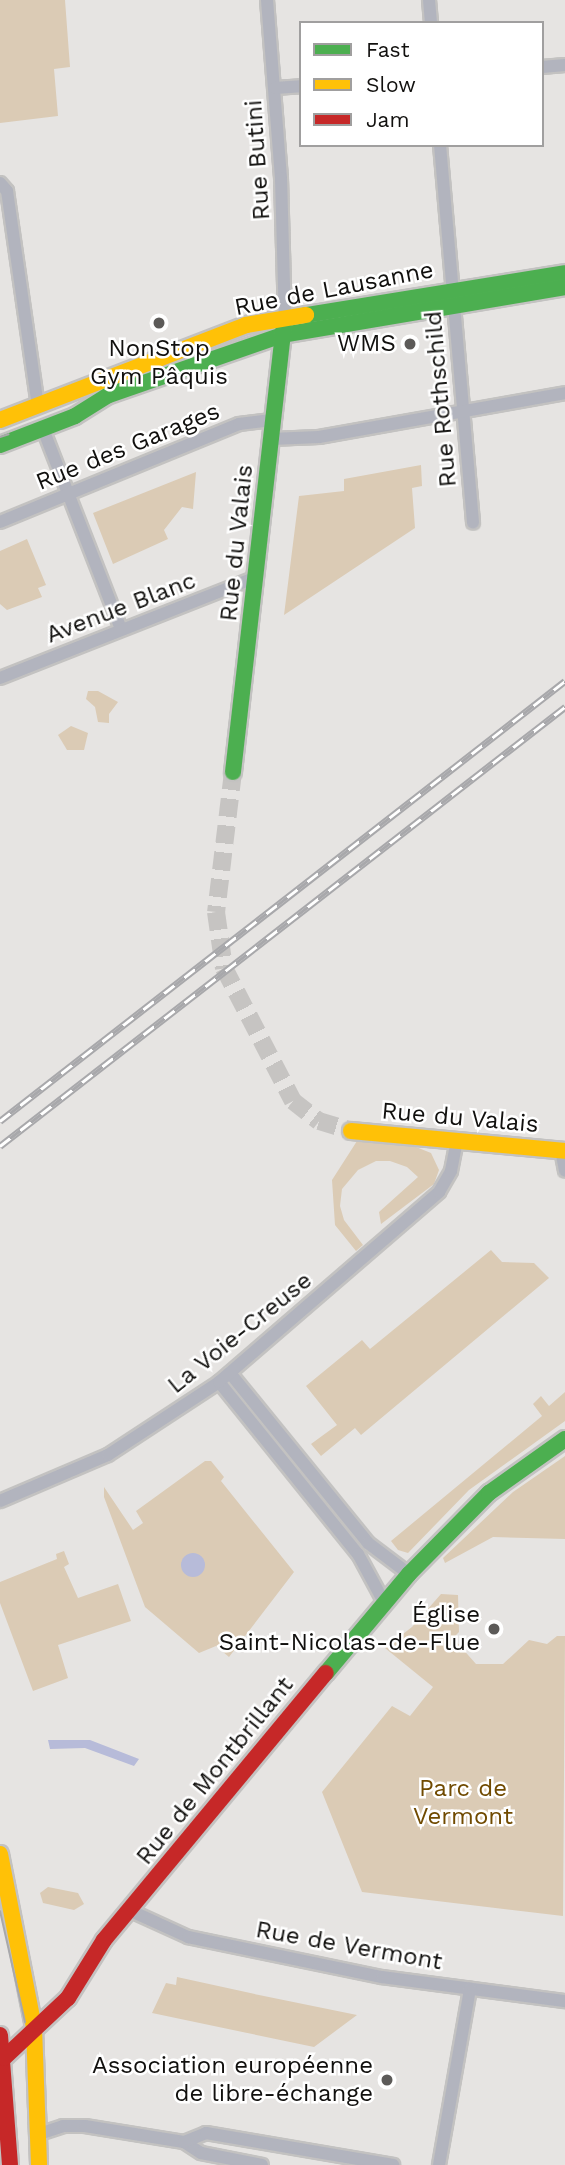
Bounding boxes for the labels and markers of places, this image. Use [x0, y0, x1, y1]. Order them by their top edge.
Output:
marker: NonStop Gym Pâquis [151, 315, 167, 331]
place label: WMS [337, 330, 396, 358]
place label: NonStop Gym Pâquis [90, 335, 228, 391]
marker: WMS [402, 336, 418, 352]
place label: Église Saint-Nicolas-de-Flue [219, 1601, 480, 1657]
marker: Église Saint-Nicolas-de-Flue [486, 1621, 502, 1637]
place label: Association européenne de libre-échange [92, 2052, 373, 2108]
marker: Association européenne de libre-échange [379, 2072, 395, 2088]

